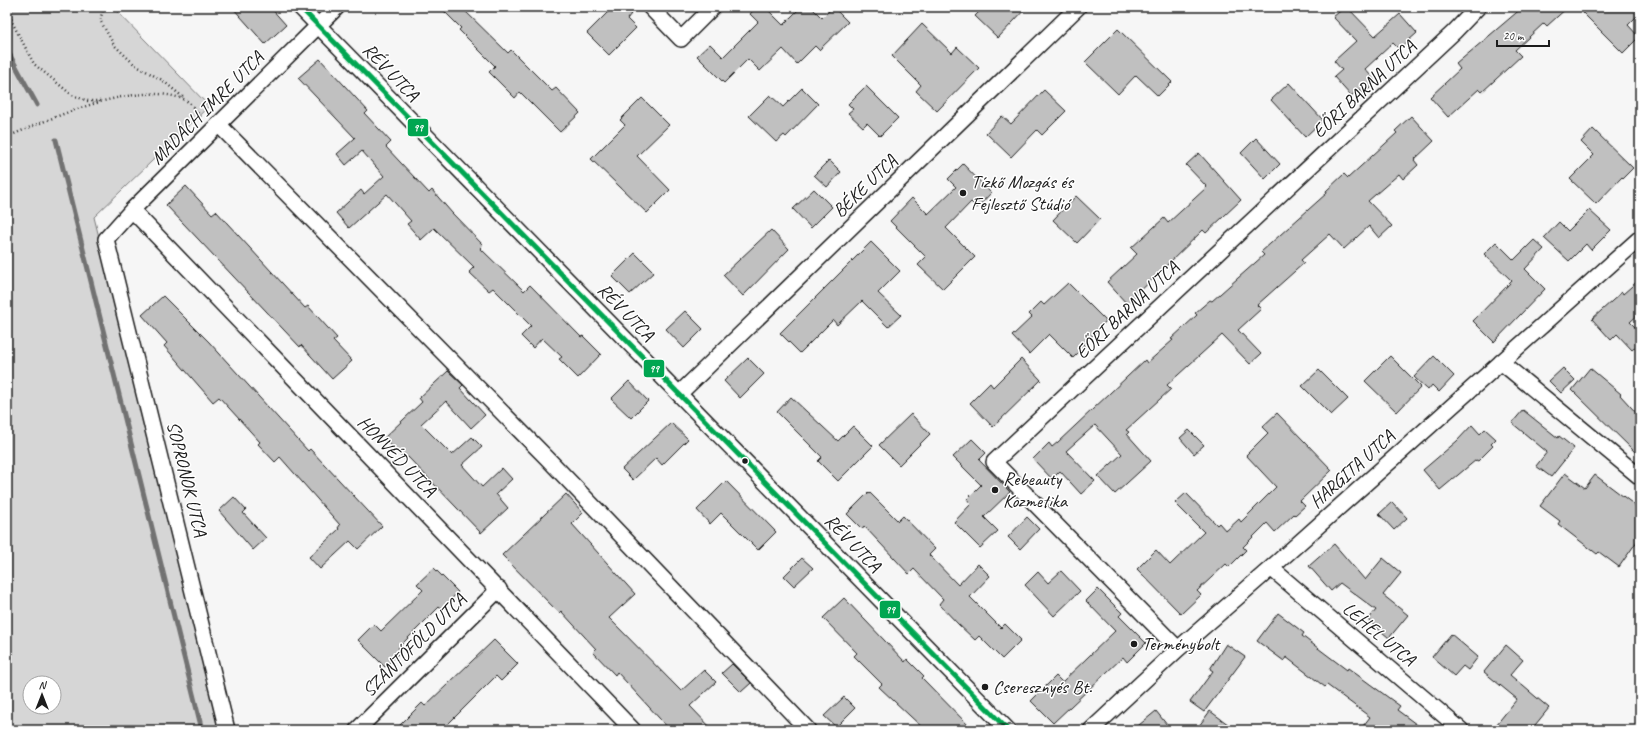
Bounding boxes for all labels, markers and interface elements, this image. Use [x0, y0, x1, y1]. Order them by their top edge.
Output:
scale bar [1497, 22, 1549, 48]
text: 20 m [1503, 28, 1525, 44]
street label: EŐRI BARNA UTCA [1307, 35, 1421, 143]
street label: RÉV UTCA [357, 38, 425, 106]
street label: MADÁCH IMRE UTCA [145, 45, 270, 170]
line badge: 99 [407, 118, 429, 137]
text: 99 [413, 120, 424, 134]
street label: BÉKE UTCA [828, 149, 903, 223]
place label: Tízkő Mozgás és Fejlesztő Stúdió [971, 170, 1075, 216]
marker: Tízkő Mozgás és Fejlesztő Stúdió [958, 188, 968, 198]
street label: EŐRI BARNA UTCA [1070, 256, 1184, 364]
street label: RÉV UTCA [592, 278, 660, 346]
line badge: 99 [643, 359, 665, 378]
text: 99 [649, 361, 660, 375]
street label: HONVÉD UTCA [352, 411, 442, 502]
street label: SOPRONOK UTCA [161, 419, 213, 539]
street label: HARGITA UTCA [1305, 424, 1400, 513]
unlabelled marker [740, 456, 750, 466]
place label: Rebeauty Kozmetika [1003, 467, 1069, 513]
marker: Rebeauty Kozmetika [990, 485, 1000, 495]
street label: RÉV UTCA [819, 509, 887, 577]
street label: SZÁNTÓFÖLD UTCA [357, 588, 471, 702]
street label: LEHEL UTCA [1338, 597, 1421, 672]
line badge: 99 [879, 600, 901, 619]
text: 99 [885, 602, 896, 616]
place label: Terménybolt [1142, 632, 1221, 656]
marker: Terménybolt [1129, 639, 1139, 649]
north arrow [22, 675, 62, 715]
place label: Cseresznyés Bt. [993, 675, 1092, 699]
text: N [39, 678, 48, 692]
marker: Cseresznyés Bt. [980, 682, 990, 692]

